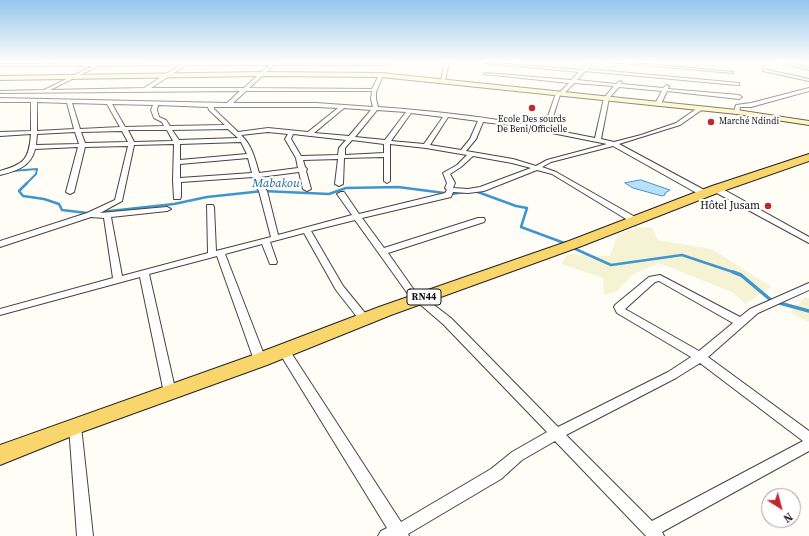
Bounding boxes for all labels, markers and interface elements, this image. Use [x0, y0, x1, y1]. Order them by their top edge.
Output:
marker: Ecole Des sourds De Beni/Officielle [527, 103, 537, 113]
place label: Ecole Des sourds De Beni/Officielle [497, 115, 567, 136]
marker: Marché Ndindi [706, 117, 716, 127]
place label: Marché Ndindi [719, 117, 779, 127]
water label: Mabakou [252, 177, 300, 191]
place label: Hôtel Jusam [700, 199, 760, 213]
marker: Hôtel Jusam [763, 201, 773, 211]
road number: RN44 [407, 289, 441, 305]
north arrow [761, 488, 801, 528]
text: N [780, 509, 795, 526]

